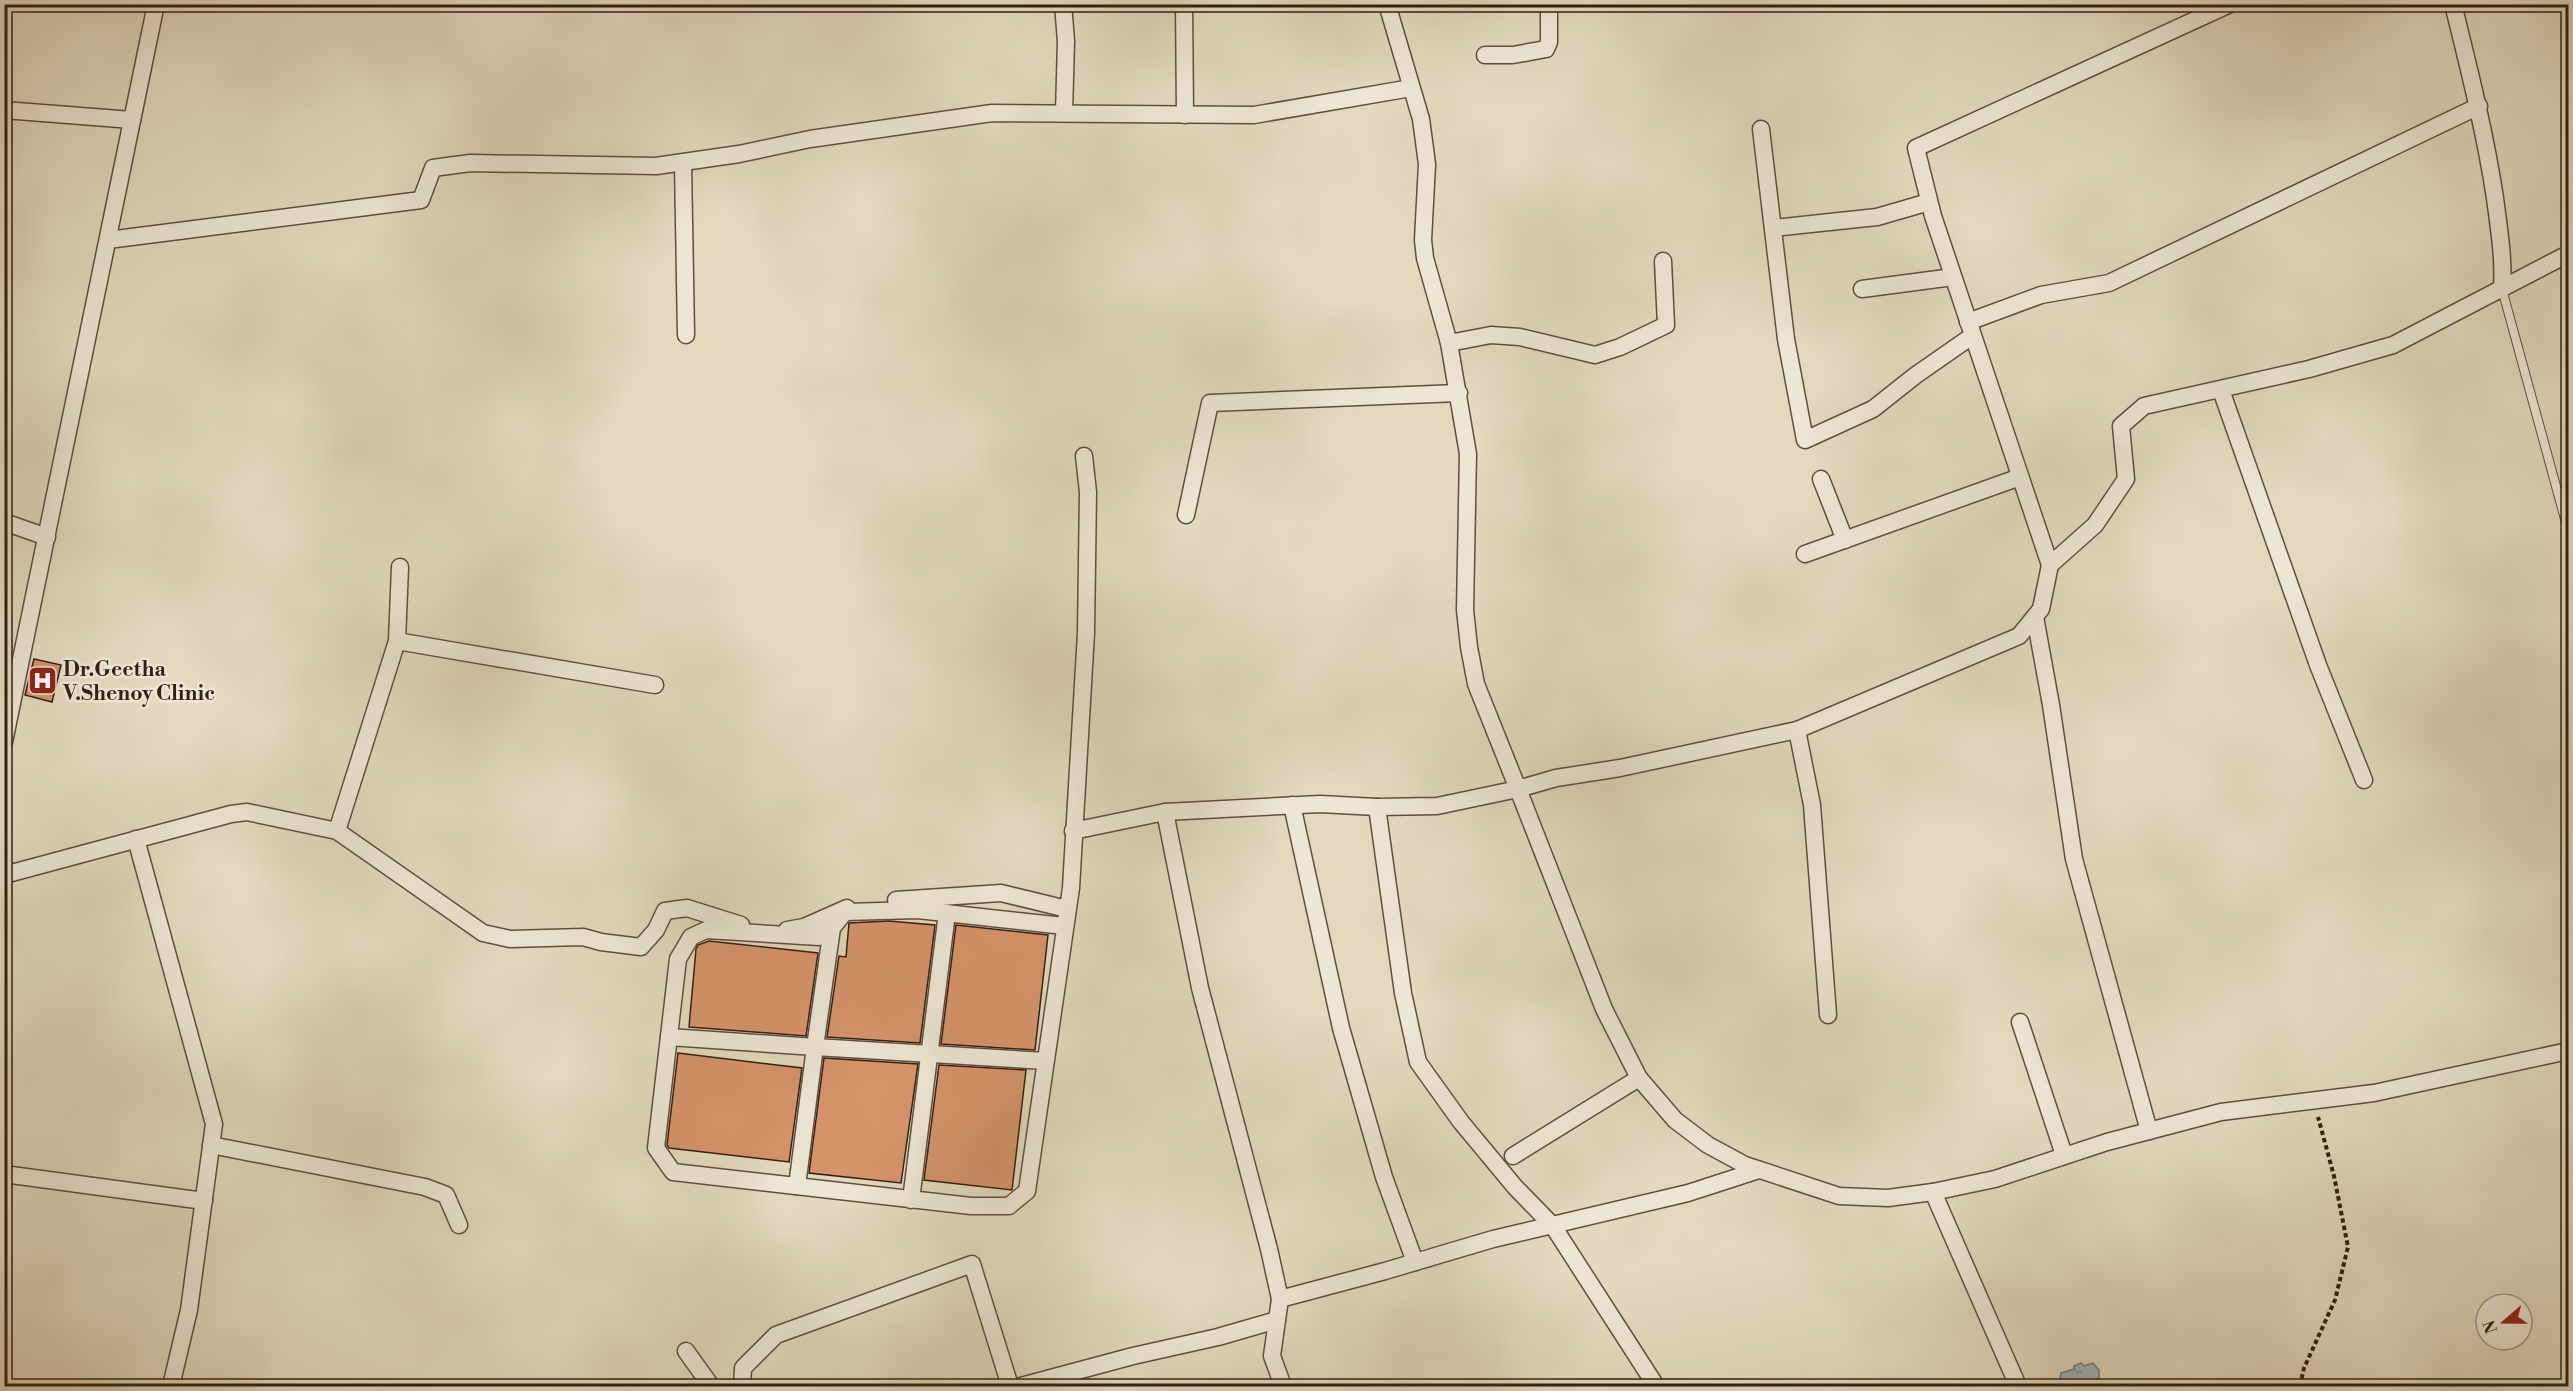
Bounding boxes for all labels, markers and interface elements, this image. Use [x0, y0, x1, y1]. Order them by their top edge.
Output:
place label: Dr.Geetha V.Shenoy Clinic [62, 657, 215, 707]
hospital icon: Dr.Geetha V.Shenoy Clinic [26, 665, 58, 697]
north arrow [2474, 1292, 2534, 1352]
text: N [2479, 1317, 2502, 1336]

